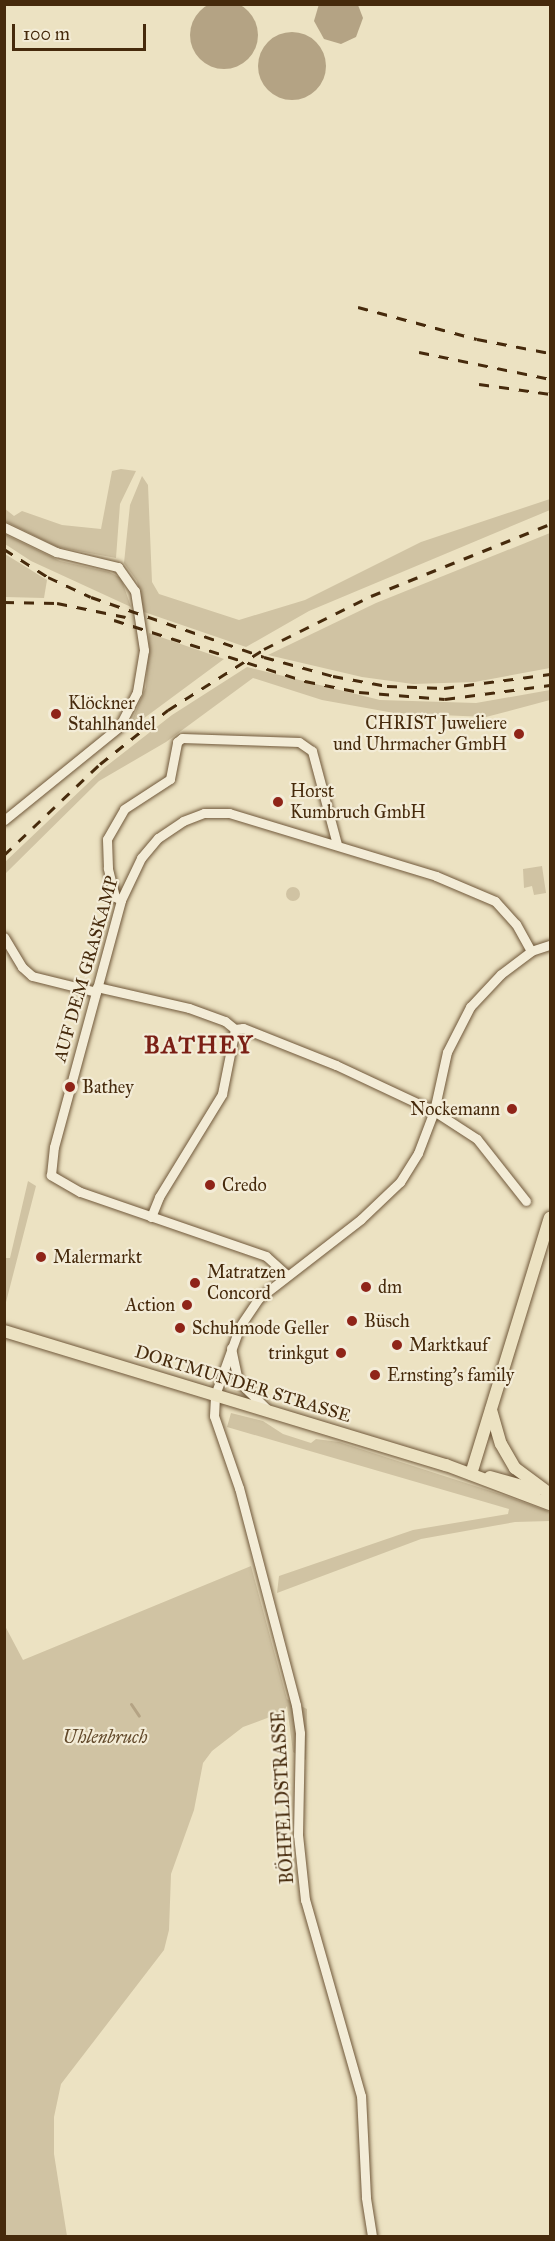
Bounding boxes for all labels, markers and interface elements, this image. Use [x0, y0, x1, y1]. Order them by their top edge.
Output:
scale bar [15, 12, 148, 50]
text: 100 m [23, 23, 70, 45]
place label: Klöckner Stahlhandel [68, 693, 156, 736]
marker: Klöckner Stahlhandel [49, 707, 63, 721]
place label: CHRIST Juweliere und Uhrmacher GmbH [333, 713, 507, 756]
marker: CHRIST Juweliere und Uhrmacher GmbH [512, 727, 526, 741]
place label: Horst Kumbruch GmbH [290, 781, 426, 824]
marker: Horst Kumbruch GmbH [271, 795, 285, 809]
street label: AUF DEM GRASKAMP [49, 873, 123, 1065]
district label: BATHEY [144, 1032, 254, 1060]
place label: Bathey [82, 1076, 134, 1098]
marker: Bathey [63, 1080, 77, 1094]
place label: Nockemann [410, 1098, 500, 1120]
marker: Nockemann [505, 1102, 519, 1116]
place label: Credo [222, 1174, 267, 1196]
marker: Credo [203, 1178, 217, 1192]
place label: Malermarkt [53, 1246, 142, 1268]
marker: Malermarkt [34, 1250, 48, 1264]
place label: Matratzen Concord [207, 1262, 286, 1304]
marker: Matratzen Concord [188, 1276, 202, 1290]
place label: dm [378, 1276, 402, 1298]
marker: dm [359, 1280, 373, 1294]
place label: Action [125, 1294, 175, 1316]
marker: Action [180, 1298, 194, 1312]
place label: Büsch [364, 1310, 410, 1332]
marker: Büsch [345, 1314, 359, 1328]
place label: Schuhmode Geller [192, 1317, 329, 1339]
marker: Schuhmode Geller [173, 1321, 187, 1335]
place label: Marktkauf [409, 1334, 488, 1356]
marker: Marktkauf [390, 1338, 404, 1352]
street label: DORTMUNDER STRASSE [132, 1341, 354, 1427]
place label: trinkgut [268, 1342, 329, 1364]
marker: trinkgut [334, 1346, 348, 1360]
place label: Ernsting's family [387, 1364, 514, 1386]
marker: Ernsting's family [368, 1368, 382, 1382]
street label: BÖHFELDSTRASSE [268, 1709, 298, 1885]
park label: Uhlenbruch [63, 1726, 147, 1748]

